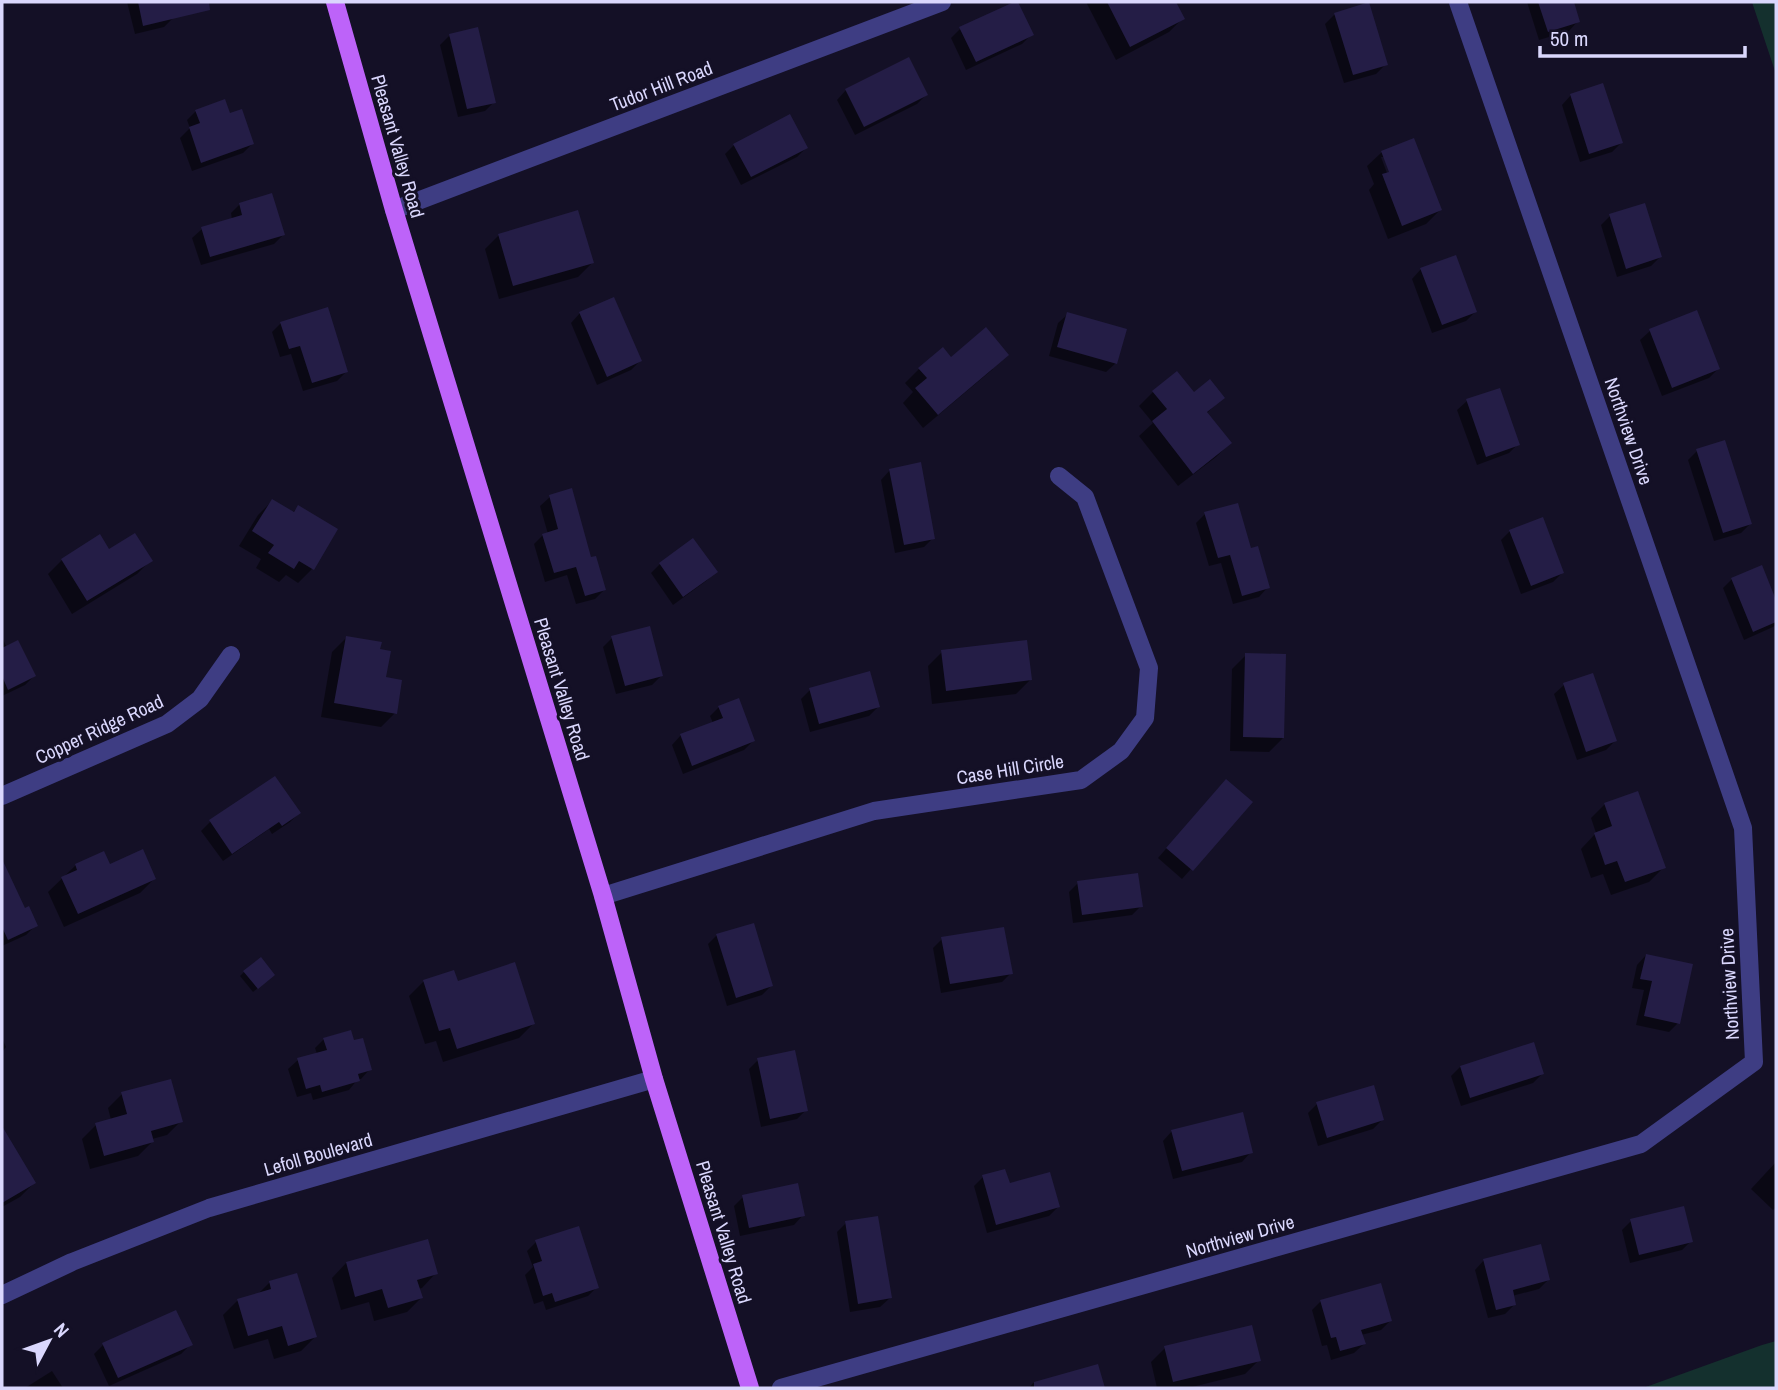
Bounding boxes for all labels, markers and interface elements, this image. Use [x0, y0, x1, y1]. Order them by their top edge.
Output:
scale bar [1540, 14, 1745, 58]
text: 50 m [1550, 24, 1588, 53]
street label: Tudor Hill Road [606, 55, 716, 117]
street label: Pleasant Valley Road [365, 71, 431, 221]
street label: Northview Drive [1599, 374, 1659, 488]
street label: Pleasant Valley Road [528, 615, 596, 763]
street label: Copper Ridge Road [31, 688, 167, 770]
street label: Case Hill Circle [955, 748, 1065, 790]
street label: Northview Drive [1713, 928, 1745, 1040]
street label: Lefoll Boulevard [261, 1126, 375, 1182]
street label: Pleasant Valley Road [690, 1158, 758, 1306]
street label: Northview Drive [1183, 1208, 1297, 1264]
north arrow [14, 1306, 84, 1376]
text: N [48, 1317, 75, 1343]

